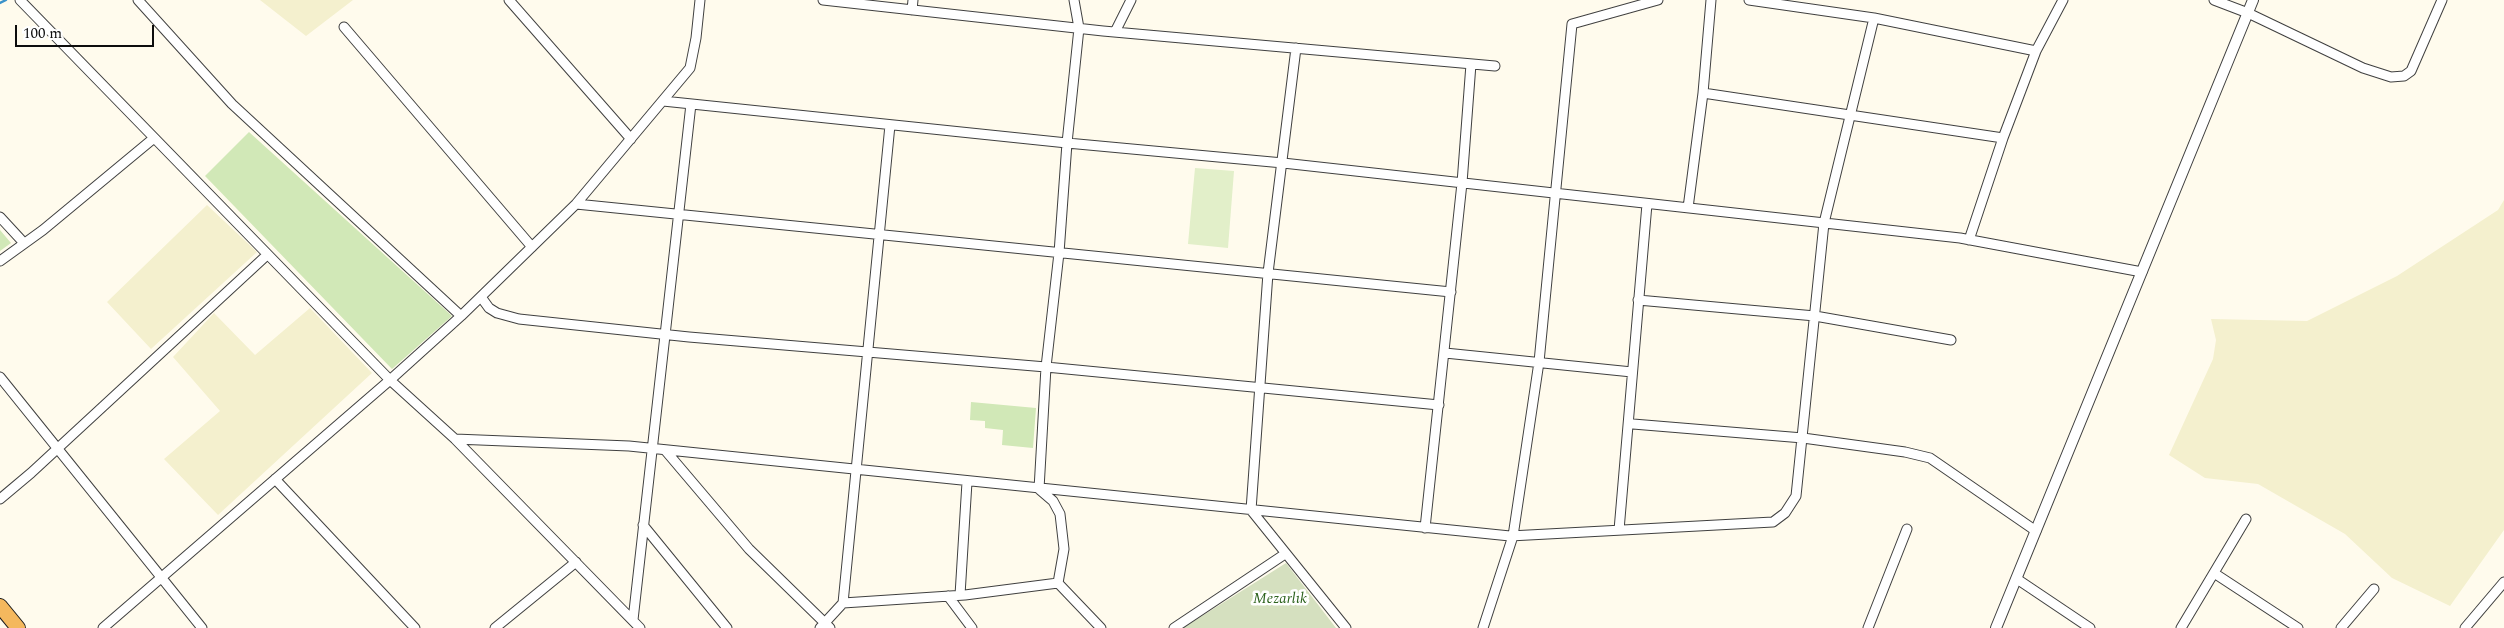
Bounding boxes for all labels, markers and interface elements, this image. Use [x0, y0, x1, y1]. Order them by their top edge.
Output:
scale bar [18, 15, 156, 47]
text: 100 m [23, 22, 62, 45]
park label: Mezarlık [1253, 591, 1307, 609]

